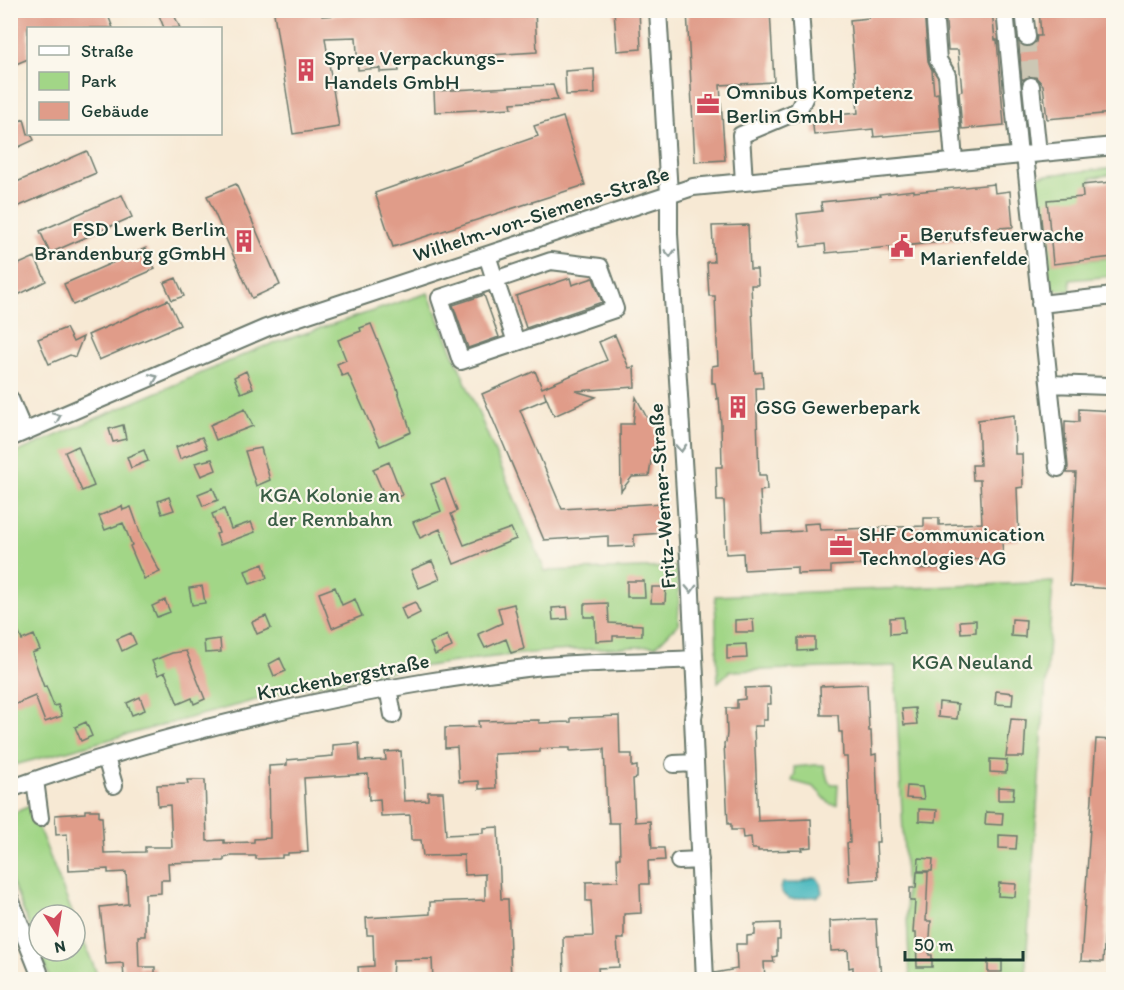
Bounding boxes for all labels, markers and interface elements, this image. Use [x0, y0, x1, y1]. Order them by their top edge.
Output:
legend [27, 27, 222, 135]
text: Straße [81, 40, 134, 62]
place label: Spree Verpackungs- Handels GmbH [324, 45, 505, 94]
building icon: Spree Verpackungs- Handels GmbH [293, 57, 319, 83]
text: Park [81, 70, 116, 92]
place label: Omnibus Kompetenz Berlin GmbH [726, 79, 913, 128]
office icon: Omnibus Kompetenz Berlin GmbH [695, 91, 721, 117]
text: Gebäude [81, 100, 149, 122]
street label: Wilhelm-von-Siemens-Straße [409, 160, 672, 267]
place label: FSD Lwerk Berlin Brandenburg gGmbH [34, 216, 226, 265]
place label: Berufsfeuerwache Marienfelde [920, 221, 1084, 270]
building icon: FSD Lwerk Berlin Brandenburg gGmbH [231, 228, 257, 254]
public building icon: Berufsfeuerwache Marienfelde [889, 233, 915, 259]
one-way arrow [663, 248, 676, 257]
one-way arrow [148, 373, 159, 385]
building icon: GSG Gewerbepark [725, 394, 751, 420]
place label: GSG Gewerbepark [756, 394, 920, 419]
street label: Fritz-Werner-Straße [643, 402, 680, 590]
one-way arrow [51, 412, 62, 424]
one-way arrow [675, 443, 688, 452]
park label: KGA Kolonie an der Rennbahn [260, 482, 400, 531]
place label: SHF Communication Technologies AG [859, 521, 1045, 570]
office icon: SHF Communication Technologies AG [828, 533, 854, 559]
one-way arrow [684, 585, 697, 594]
street label: Kruckenbergstraße [255, 648, 431, 705]
park label: KGA Neuland [911, 649, 1033, 674]
north arrow [27, 903, 87, 963]
scale bar [905, 924, 1024, 962]
text: 50 m [914, 934, 954, 956]
text: N [53, 937, 67, 958]

